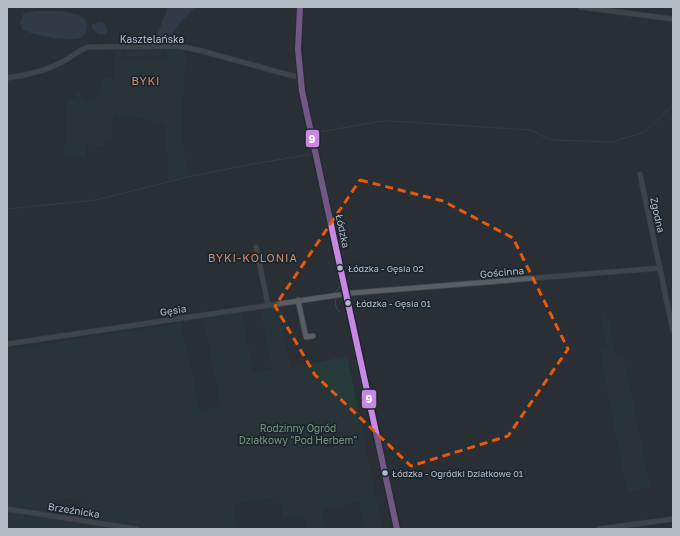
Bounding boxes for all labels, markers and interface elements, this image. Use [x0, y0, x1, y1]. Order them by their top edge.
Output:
street label: Kasztelańska [120, 33, 184, 45]
district label: BYKI [131, 74, 161, 87]
line badge: 9 [305, 129, 320, 148]
text: 9 [309, 132, 316, 145]
street label: Zgodna [648, 196, 668, 234]
street label: Łódzka [334, 213, 352, 249]
district label: BYKI-KOLONIA [208, 251, 298, 264]
marker: Łódzka - Gęsia 02 [335, 263, 345, 273]
place label: Łódzka - Gęsia 02 [348, 263, 424, 274]
street label: Gościnna [479, 264, 525, 280]
marker: Łódzka - Gęsia 01 [343, 298, 353, 308]
place label: Łódzka - Gęsia 01 [356, 298, 431, 309]
street label: Gęsia [159, 302, 187, 318]
line badge: 9 [361, 389, 377, 409]
text: 9 [366, 392, 373, 405]
park label: Rodzinny Ogród Działkowy "Pod Herbem" [239, 422, 357, 446]
marker: Łódzka - Ogródki Działkowe 01 [380, 468, 390, 478]
place label: Łódzka - Ogródki Działkowe 01 [392, 468, 524, 479]
street label: Brzeźnicka [47, 500, 101, 520]

